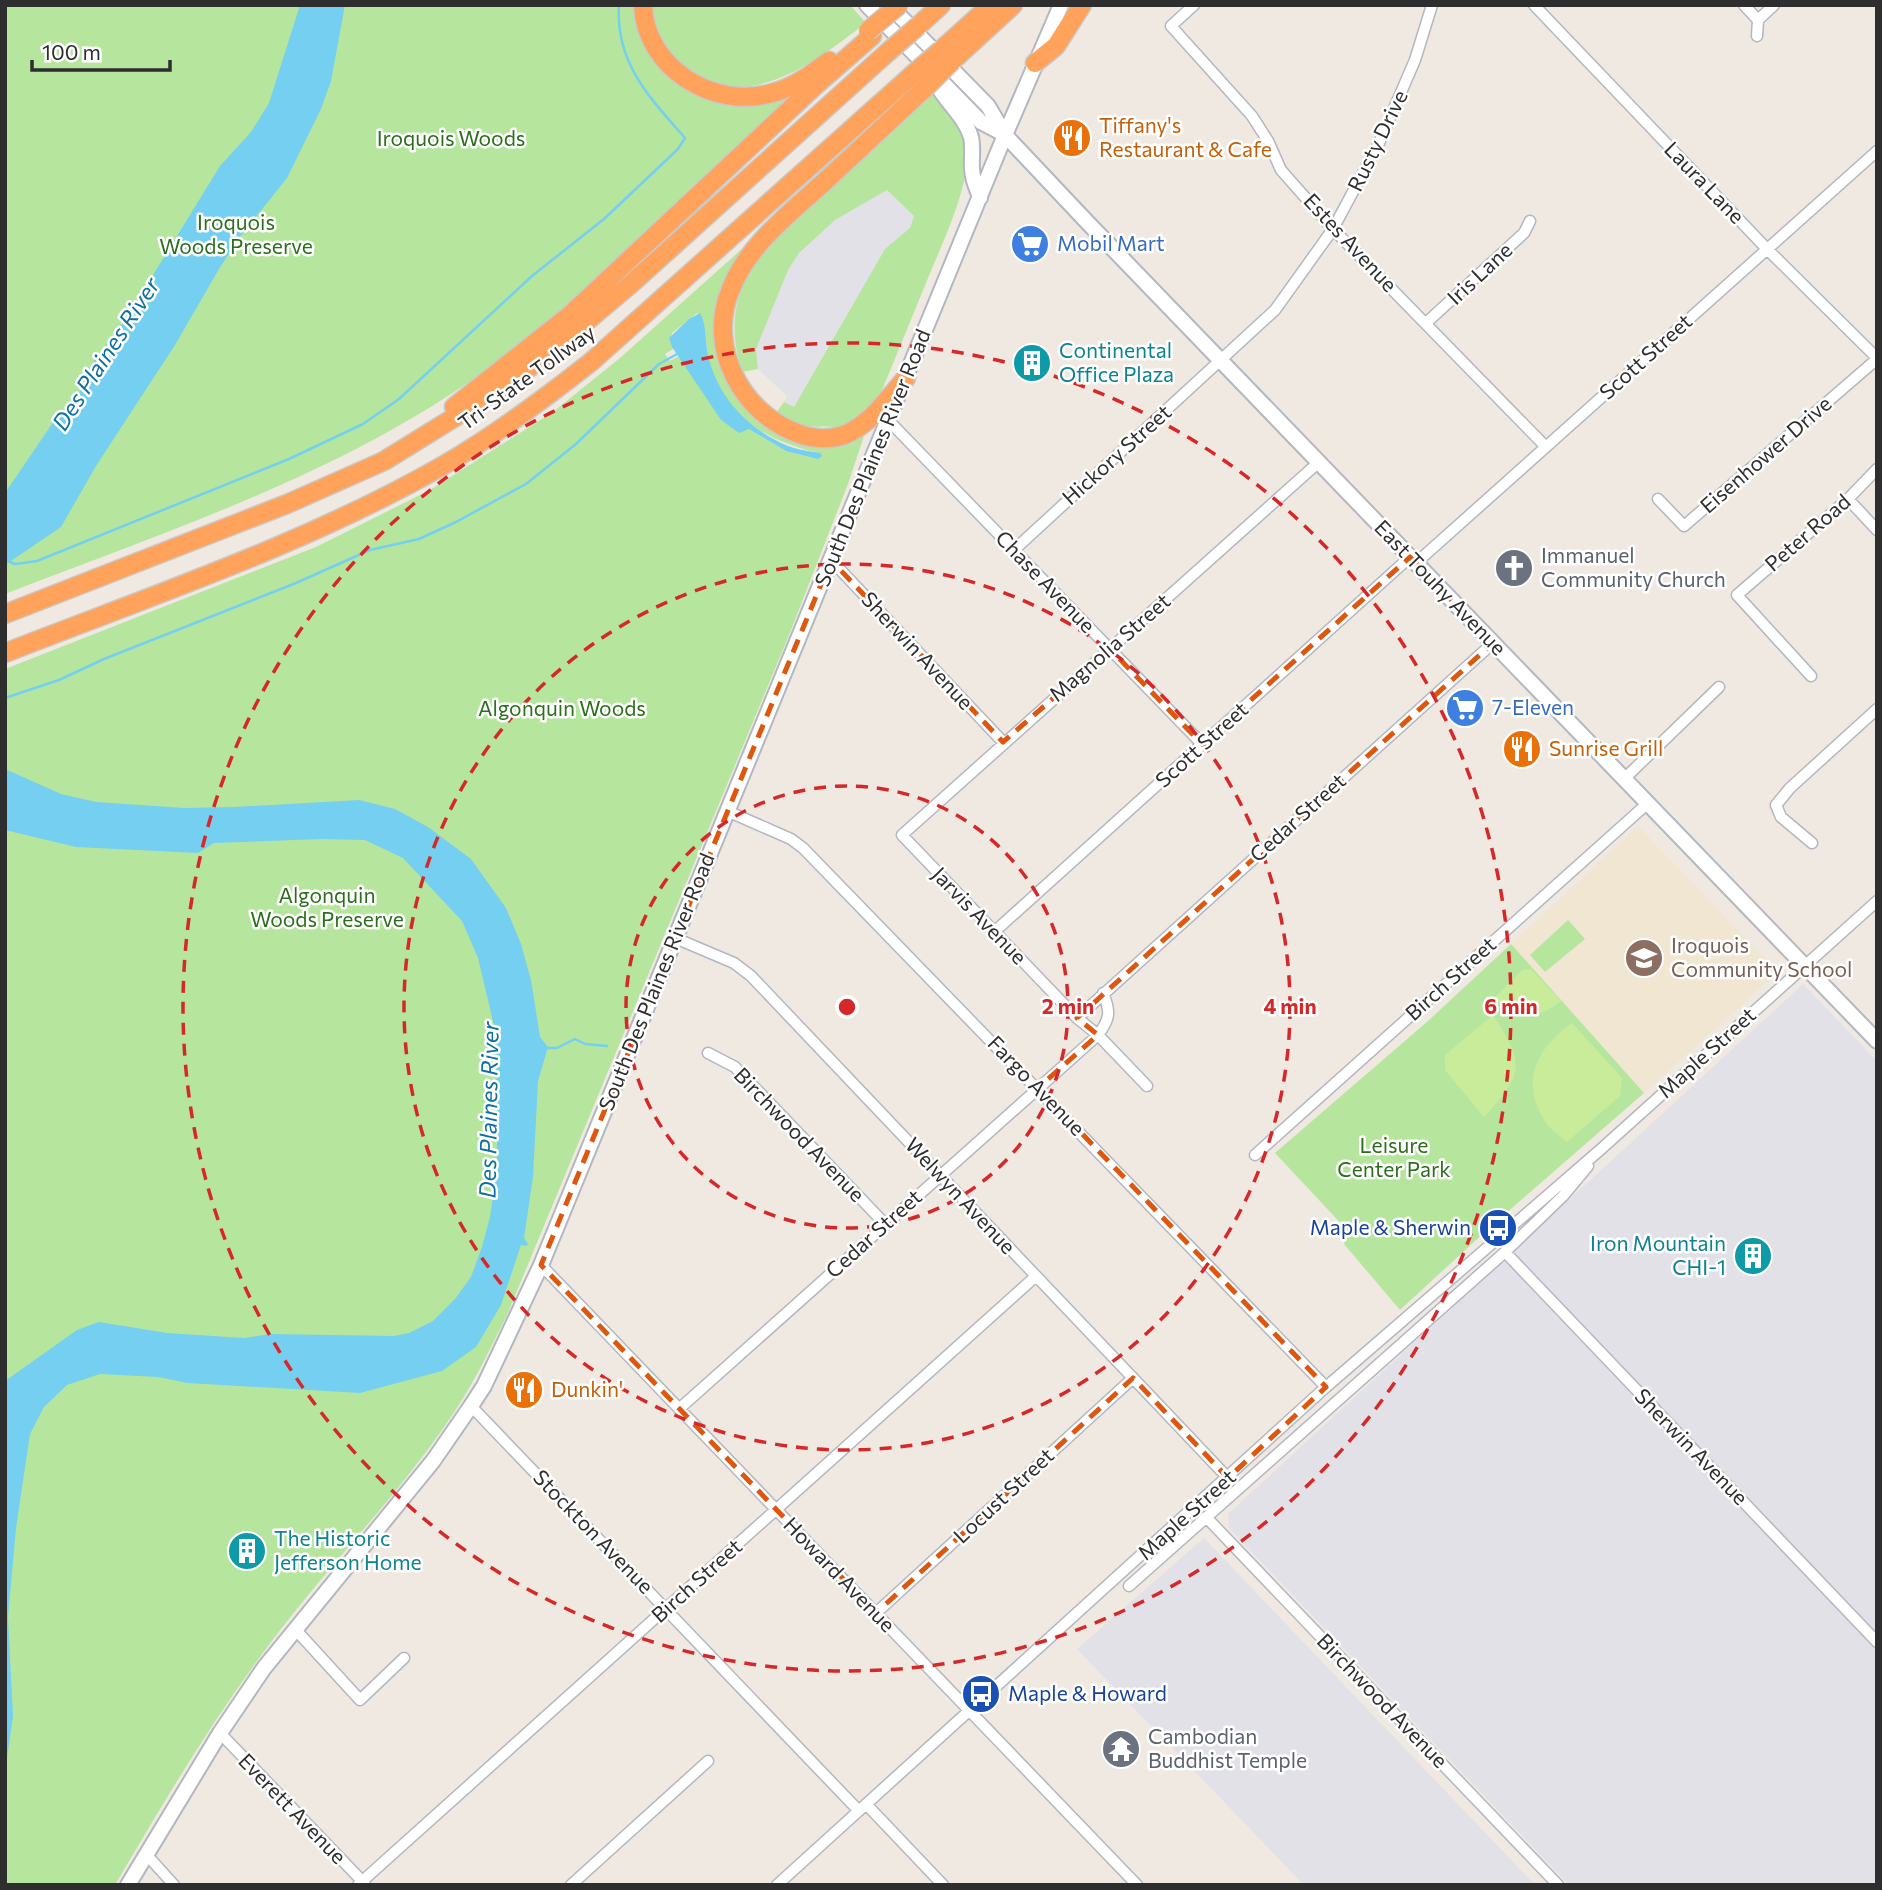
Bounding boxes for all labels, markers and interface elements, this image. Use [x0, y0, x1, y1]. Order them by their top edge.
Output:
scale bar [32, 28, 170, 72]
text: 100 m [42, 39, 101, 64]
street label: Rusty Drive [1341, 86, 1412, 195]
place label: Tiffany's Restaurant & Cafe [1099, 112, 1272, 161]
restaurant icon: Tiffany's Restaurant & Cafe [1051, 117, 1093, 159]
park label: Iroquois Woods [377, 125, 525, 150]
street label: Laura Lane [1660, 136, 1750, 228]
street label: Estes Avenue [1299, 188, 1403, 296]
park label: Iroquois Woods Preserve [159, 209, 313, 258]
supermarket icon: Mobil Mart [1009, 223, 1051, 265]
place label: Mobil Mart [1057, 230, 1165, 255]
street label: Iris Lane [1441, 237, 1517, 309]
water label: Des Plaines River [45, 271, 165, 435]
street label: Scott Street [1594, 308, 1696, 404]
street label: Tri-State Tollway [453, 319, 599, 435]
street label: South Des Plaines River Road [808, 325, 935, 590]
place label: Continental Office Plaza [1059, 337, 1174, 386]
building icon: Continental Office Plaza [1011, 342, 1053, 384]
street label: Eisenhower Drive [1694, 390, 1836, 518]
street label: Hickory Street [1057, 399, 1175, 509]
street label: Peter Road [1759, 488, 1855, 576]
street label: East Touhy Avenue [1370, 514, 1512, 660]
street label: Chase Avenue [991, 525, 1101, 637]
place label: Immanuel Community Church [1541, 542, 1726, 591]
church icon: Immanuel Community Church [1493, 547, 1535, 589]
street label: Sherwin Avenue [857, 586, 979, 714]
street label: Magnolia Street [1043, 588, 1175, 706]
supermarket icon: 7-Eleven [1444, 687, 1486, 729]
place label: 7-Eleven [1492, 694, 1574, 719]
park label: Algonquin Woods [478, 695, 646, 720]
street label: Scott Street [1150, 696, 1252, 792]
restaurant icon: Sunrise Grill [1501, 728, 1543, 770]
place label: Sunrise Grill [1549, 735, 1663, 760]
street label: Cedar Street [1244, 767, 1350, 866]
street label: South Des Plaines River Road [592, 849, 719, 1114]
street label: Jarvis Avenue [928, 861, 1033, 969]
park label: Algonquin Woods Preserve [250, 882, 404, 931]
street label: Birch Street [1400, 931, 1500, 1025]
place label: Iroquois Community School [1671, 932, 1852, 981]
school or university icon: Iroquois Community School [1623, 937, 1665, 979]
text: 2 min [1042, 993, 1094, 1018]
text: 4 min [1263, 993, 1317, 1018]
text: 6 min [1484, 993, 1538, 1018]
centre of rings [835, 995, 859, 1019]
street label: Maple Street [1652, 1001, 1760, 1102]
water label: Des Plaines River [472, 1021, 504, 1198]
street label: Fargo Avenue [983, 1030, 1091, 1140]
street label: Birchwood Avenue [730, 1062, 870, 1206]
street label: Welwyn Avenue [901, 1132, 1021, 1258]
park label: Leisure Center Park [1337, 1132, 1451, 1181]
street label: Cedar Street [820, 1183, 926, 1282]
bus stop icon: Maple & Sherwin [1477, 1207, 1519, 1249]
place label: Maple & Sherwin [1310, 1214, 1471, 1239]
place label: Iron Mountain CHI-1 [1590, 1230, 1726, 1279]
building icon: Iron Mountain CHI-1 [1732, 1235, 1774, 1277]
restaurant icon: Dunkin' [503, 1369, 545, 1411]
place label: Dunkin' [551, 1376, 623, 1401]
street label: Sherwin Avenue [1630, 1383, 1754, 1509]
street label: Locust Street [948, 1442, 1058, 1548]
street label: Maple Street [1132, 1463, 1240, 1564]
street label: Stockton Avenue [529, 1464, 659, 1598]
street label: Howard Avenue [779, 1511, 901, 1636]
place label: The Historic Jefferson Home [274, 1525, 422, 1574]
building icon: The Historic Jefferson Home [226, 1530, 268, 1572]
street label: Birch Street [646, 1533, 746, 1627]
street label: Birchwood Avenue [1313, 1628, 1453, 1772]
bus stop icon: Maple & Howard [960, 1673, 1002, 1715]
place label: Maple & Howard [1008, 1680, 1167, 1705]
place label: Cambodian Buddhist Temple [1148, 1723, 1307, 1772]
temple icon: Cambodian Buddhist Temple [1100, 1728, 1142, 1770]
street label: Everett Avenue [234, 1748, 352, 1868]

